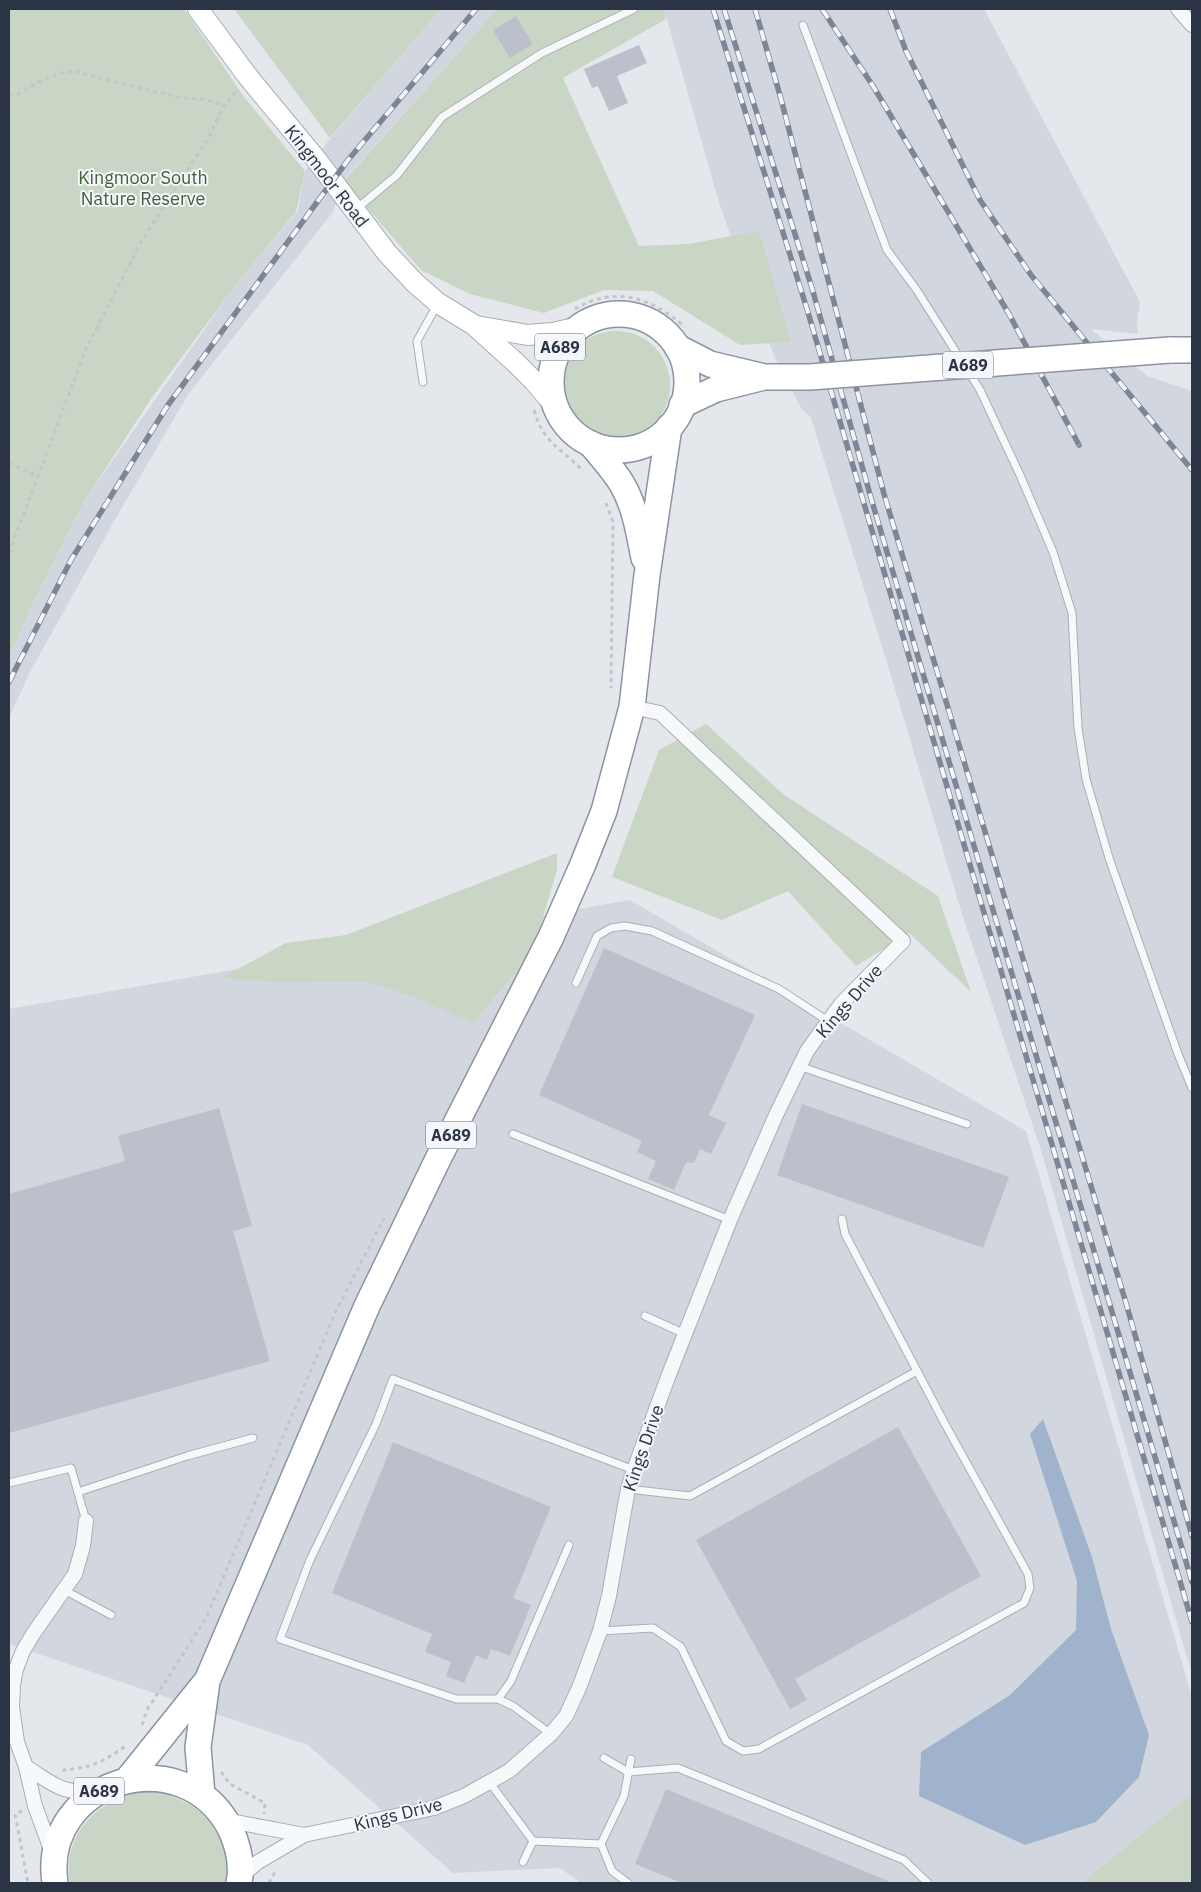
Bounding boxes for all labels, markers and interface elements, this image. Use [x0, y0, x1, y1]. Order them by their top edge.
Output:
street label: Kingmoor Road [280, 120, 374, 232]
park label: Kingmoor South Nature Reserve [78, 166, 208, 210]
road number: A689 [535, 334, 585, 361]
road number: A689 [943, 352, 993, 378]
street label: Kings Drive [811, 959, 887, 1043]
road number: A689 [426, 1122, 476, 1148]
street label: Kings Drive [617, 1401, 669, 1494]
road number: A689 [74, 1778, 124, 1804]
street label: Kings Drive [351, 1792, 445, 1836]

